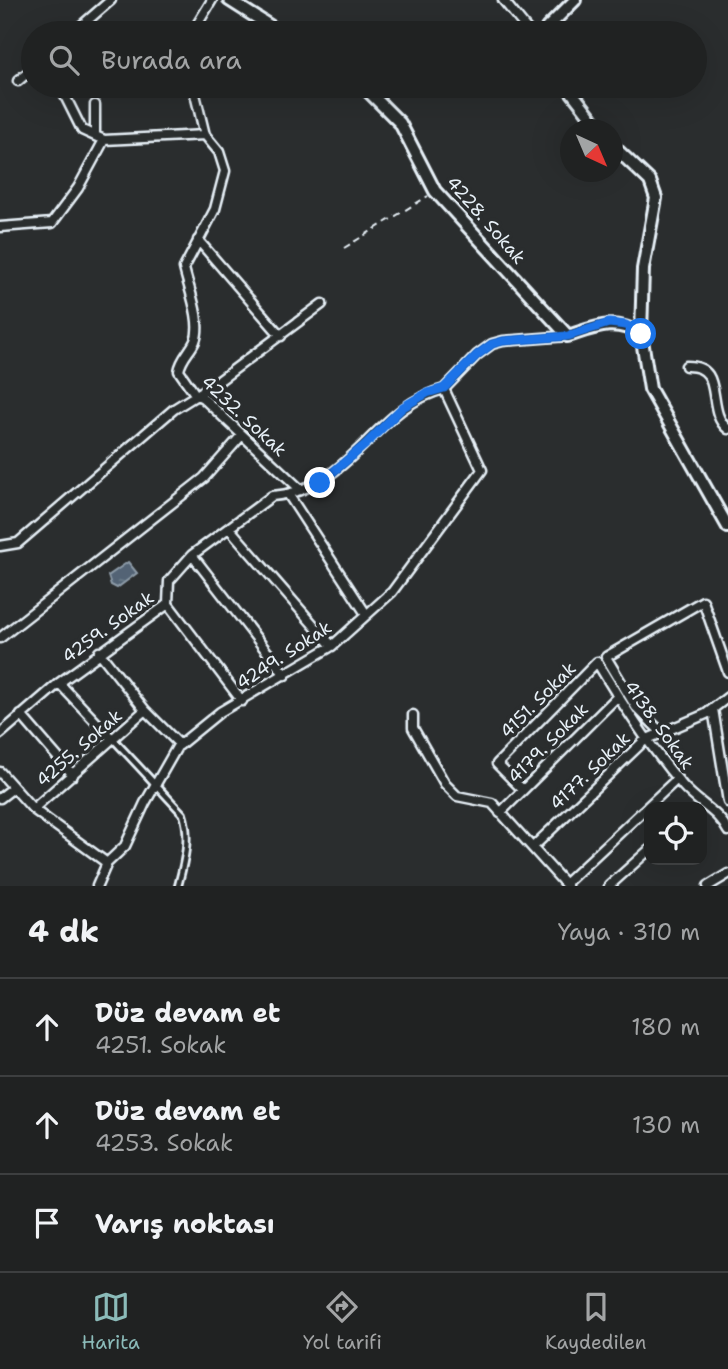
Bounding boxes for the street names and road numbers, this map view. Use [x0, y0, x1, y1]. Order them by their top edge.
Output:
street label: 4228. Sokak [441, 171, 531, 269]
street label: 4232. Sokak [196, 370, 292, 462]
street label: 4259. Sokak [57, 585, 159, 669]
street label: 4249. Sokak [232, 615, 336, 695]
street label: 4151. Sokak [495, 657, 581, 743]
street label: 4138. Sokak [619, 676, 699, 774]
street label: 4179. Sokak [502, 697, 594, 789]
street label: 4255. Sokak [31, 704, 127, 792]
street label: 4177. Sokak [545, 727, 635, 815]

